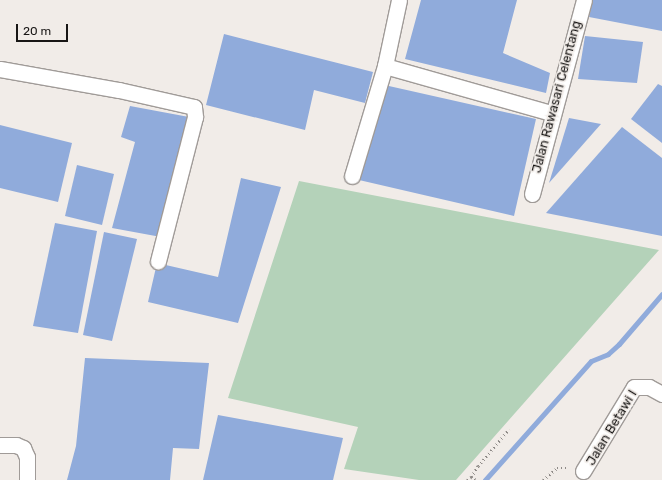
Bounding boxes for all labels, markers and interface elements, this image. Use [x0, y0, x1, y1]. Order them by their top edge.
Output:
scale bar [18, 16, 70, 42]
street label: Jalan Rawasari Celentang [529, 19, 585, 175]
text: 20 m [23, 24, 51, 38]
street label: Jalan Betawi I [583, 387, 641, 469]

